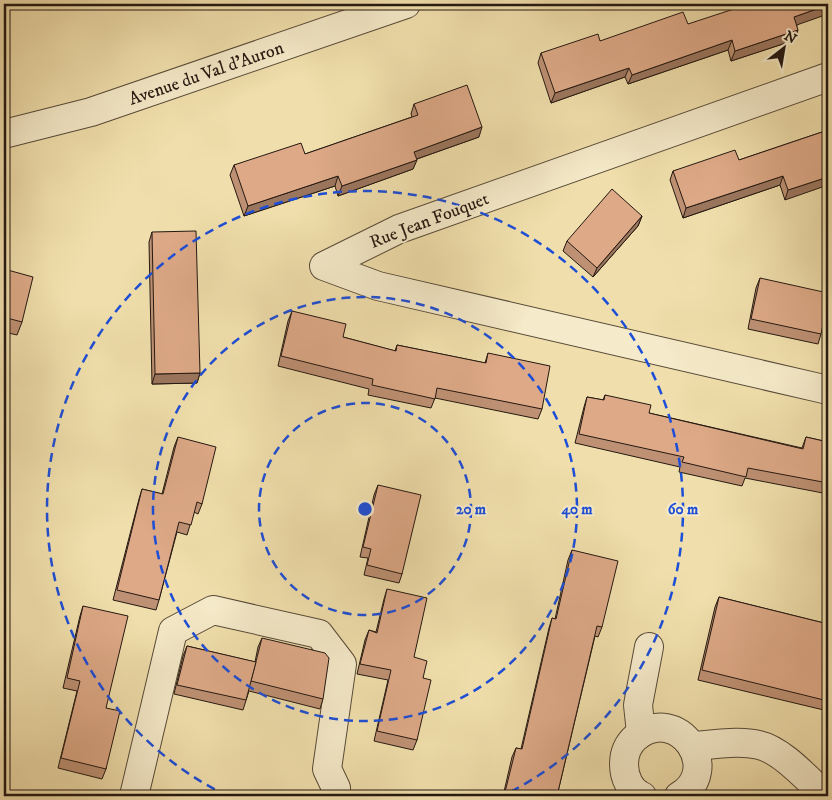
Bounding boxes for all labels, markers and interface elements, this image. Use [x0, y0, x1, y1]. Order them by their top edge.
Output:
north arrow [760, 22, 810, 72]
text: N [781, 27, 800, 49]
street label: Avenue du Val d'Auron [126, 37, 287, 111]
street label: Rue Jean Fouquet [367, 188, 492, 254]
centre of rings [356, 500, 374, 518]
text: 20 m [456, 500, 487, 519]
text: 40 m [560, 500, 593, 519]
text: 60 m [668, 500, 699, 519]

